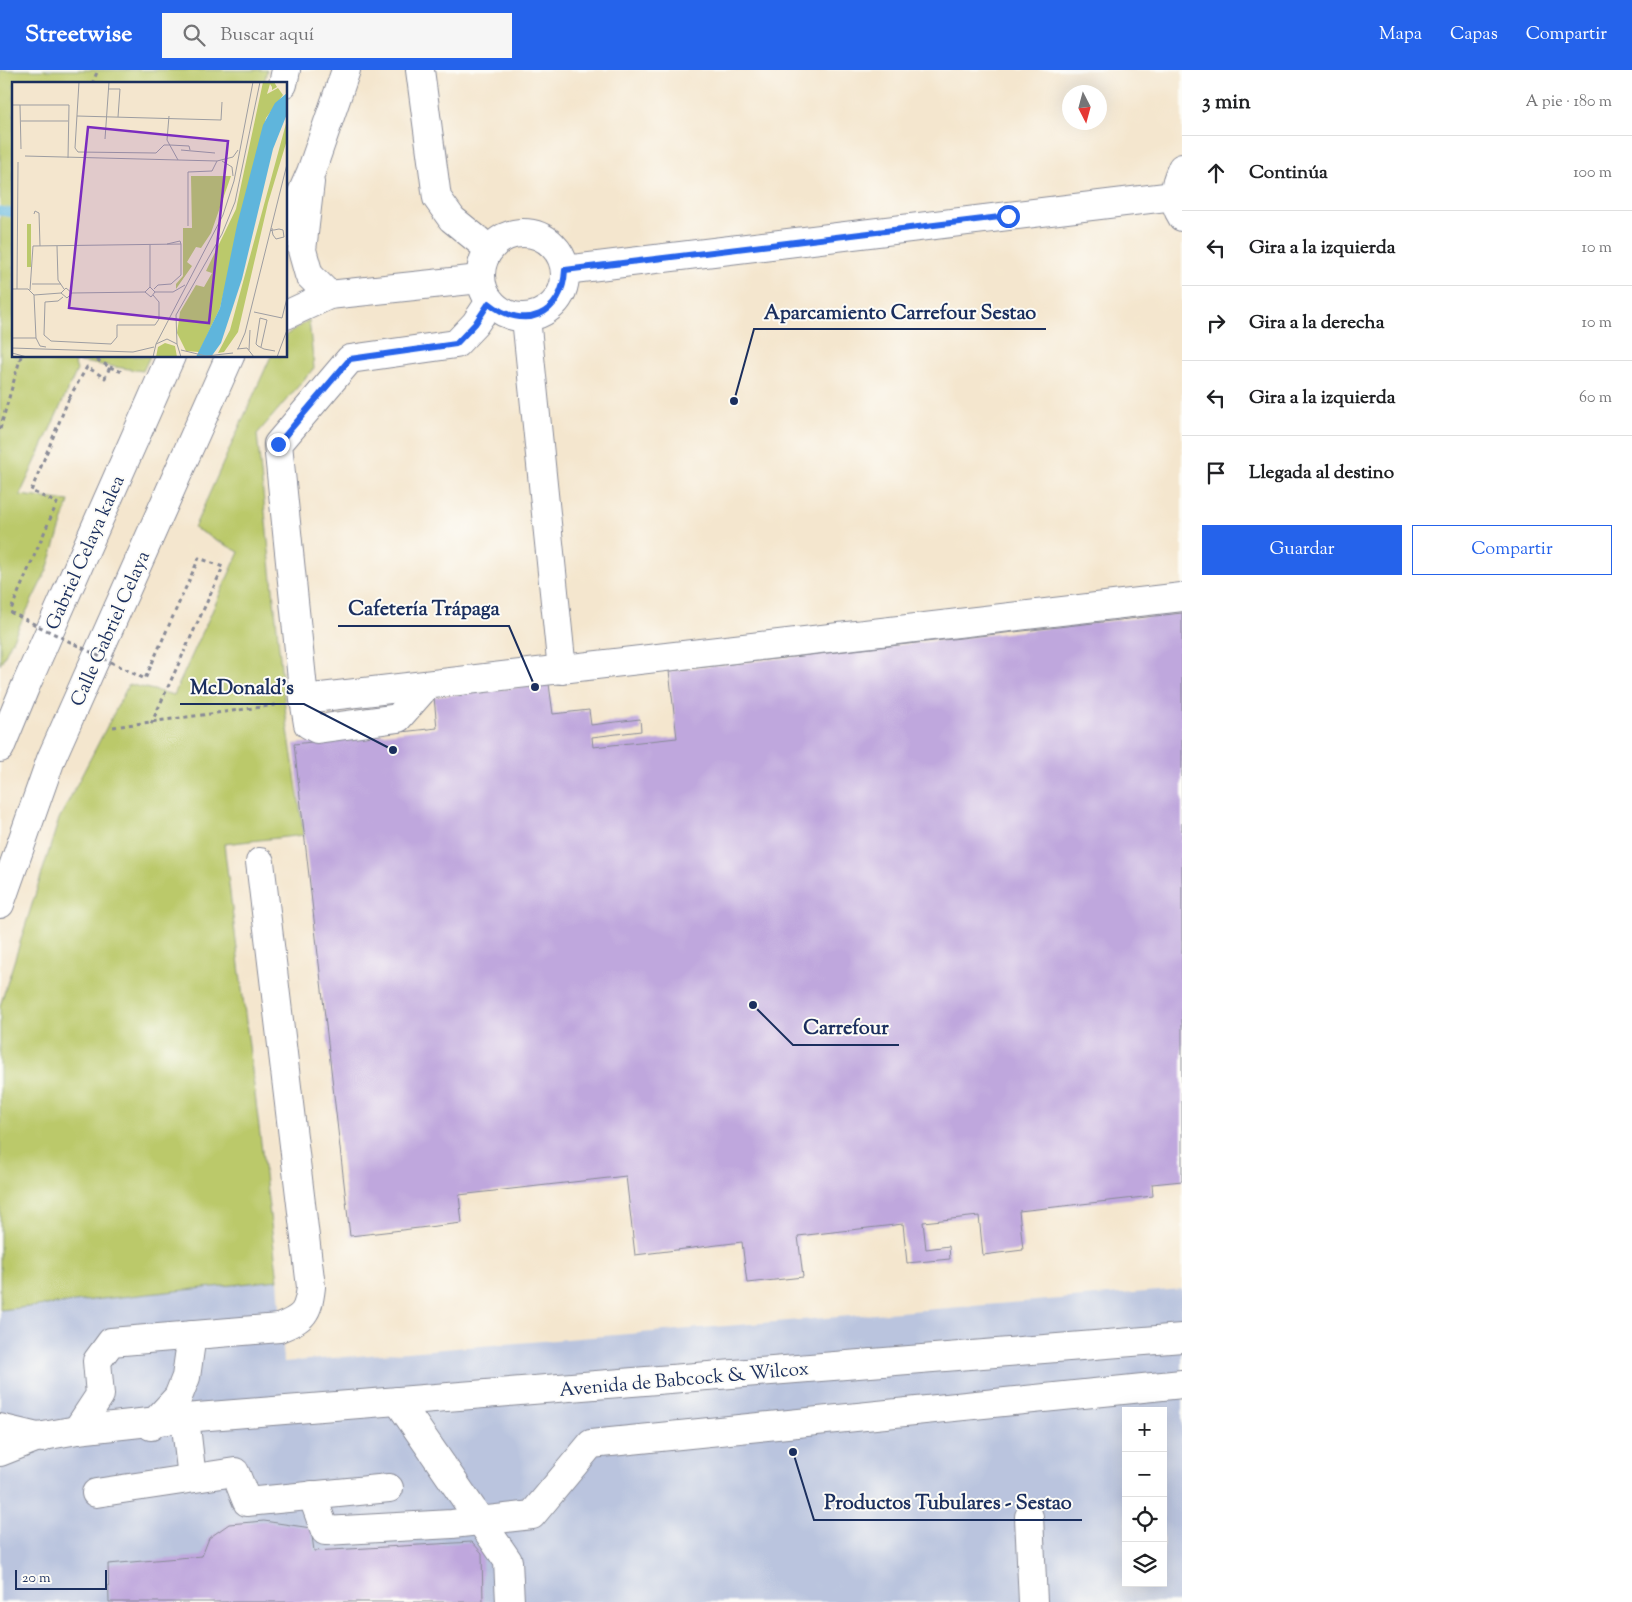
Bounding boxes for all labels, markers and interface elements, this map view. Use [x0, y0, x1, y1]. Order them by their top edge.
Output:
search box [162, 13, 512, 58]
text: Streetwise [25, 18, 132, 52]
icon: search [180, 21, 208, 49]
text: Buscar aquí [220, 22, 314, 49]
text: Mapa [1379, 22, 1422, 48]
text: Capas [1450, 22, 1498, 48]
text: Compartir [1526, 22, 1607, 48]
inset map [12, 82, 288, 358]
north arrow [1062, 85, 1107, 130]
text: 3 min [1202, 88, 1251, 118]
text: A pie · 180 m [1525, 91, 1612, 114]
icon: ahead [1202, 159, 1230, 187]
text: Continúa [1249, 160, 1328, 187]
text: 100 m [1573, 162, 1612, 185]
route start [997, 205, 1020, 228]
icon: left [1202, 234, 1230, 262]
text: Gira a la izquierda [1249, 235, 1395, 262]
text: 10 m [1582, 237, 1612, 260]
callout: Aparcamiento Carrefour Sestao [754, 294, 1046, 329]
text: Aparcamiento Carrefour Sestao [764, 300, 1036, 329]
icon: right [1202, 309, 1230, 337]
text: Gira a la derecha [1249, 310, 1384, 337]
text: 10 m [1582, 312, 1612, 335]
icon: left [1202, 384, 1230, 412]
text: Gira a la izquierda [1249, 385, 1395, 412]
text: 60 m [1579, 387, 1612, 410]
route end [267, 433, 290, 456]
icon: arrive [1202, 459, 1230, 487]
text: Llegada al destino [1249, 460, 1394, 487]
street label: Gabriel Celaya kalea [40, 471, 133, 635]
button: Guardar [1202, 525, 1402, 575]
button: Compartir [1412, 525, 1612, 575]
street label: Calle Gabriel Celaya [65, 547, 158, 711]
callout: Cafetería Trápaga [338, 591, 509, 626]
text: Cafetería Trápaga [348, 596, 500, 625]
callout: McDonald's [180, 669, 304, 704]
text: McDonald's [190, 675, 294, 704]
callout: Carrefour [793, 1010, 899, 1045]
text: Carrefour [803, 1015, 889, 1044]
street label: Avenida de Babcock & Wilcox [558, 1356, 810, 1405]
map controls [1122, 1407, 1167, 1587]
button: + [1122, 1407, 1167, 1452]
button: − [1122, 1452, 1167, 1497]
callout: Productos Tubulares - Sestao [814, 1485, 1082, 1520]
text: Productos Tubulares - Sestao [824, 1490, 1072, 1519]
button: locate [1122, 1497, 1167, 1542]
button: layers [1122, 1542, 1167, 1587]
scale bar [15, 1567, 108, 1590]
text: 20 m [22, 1569, 51, 1589]

